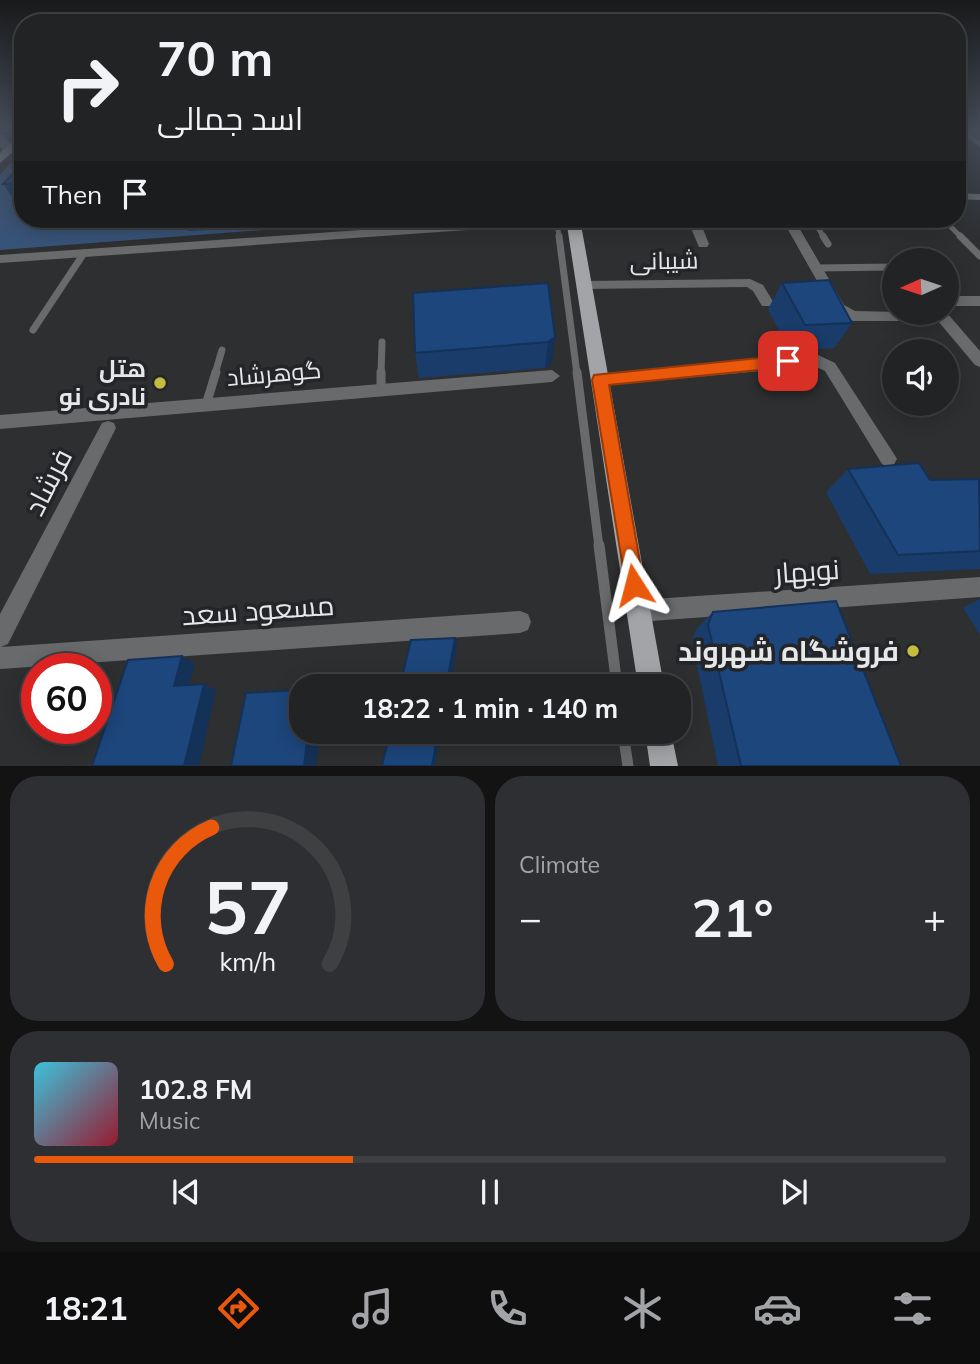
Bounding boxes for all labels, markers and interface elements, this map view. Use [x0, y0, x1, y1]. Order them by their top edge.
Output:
text: 70 m [157, 27, 273, 88]
icon: right [42, 42, 133, 133]
text: اسد جمالی [157, 98, 303, 138]
icon: arrive [116, 175, 154, 213]
text: Then [42, 178, 102, 211]
street label: شیبانی [629, 244, 699, 276]
north arrow [882, 248, 959, 326]
map controls [882, 248, 959, 416]
pin [758, 331, 818, 391]
button: sound [882, 339, 959, 416]
icon: arrive [769, 342, 807, 380]
place label: هتل نادری نو [59, 353, 146, 411]
street label: گوهرشاد [225, 354, 322, 392]
marker: هتل نادری نو [152, 375, 168, 391]
street label: فرشاد [16, 442, 79, 521]
position arrow [597, 548, 671, 622]
street label: نوبهار [771, 551, 841, 590]
street label: مسعود سعد [181, 587, 335, 632]
place label: فروشگاه شهروند [678, 633, 899, 669]
marker: فروشگاه شهروند [905, 643, 921, 659]
speed limit sign: 60 [21, 653, 112, 744]
text: 18:22 · 1 min · 140 m [362, 692, 618, 725]
text: Climate [519, 850, 600, 879]
text: 57 [204, 862, 291, 953]
text: 21° [691, 885, 774, 950]
text: − [519, 894, 542, 942]
text: + [923, 894, 946, 942]
text: km/h [219, 946, 276, 977]
text: 102.8 FM [139, 1073, 252, 1106]
text: Music [139, 1106, 200, 1135]
icon: previous [167, 1173, 205, 1211]
icon: pause [471, 1173, 509, 1211]
icon: next [775, 1173, 813, 1211]
icon: directions [214, 1284, 263, 1333]
icon: music [348, 1284, 397, 1333]
icon: phone [483, 1284, 532, 1333]
icon: climate [618, 1284, 667, 1333]
icon: car [753, 1284, 802, 1333]
icon: filters [888, 1284, 937, 1333]
text: 18:21 [43, 1288, 128, 1328]

